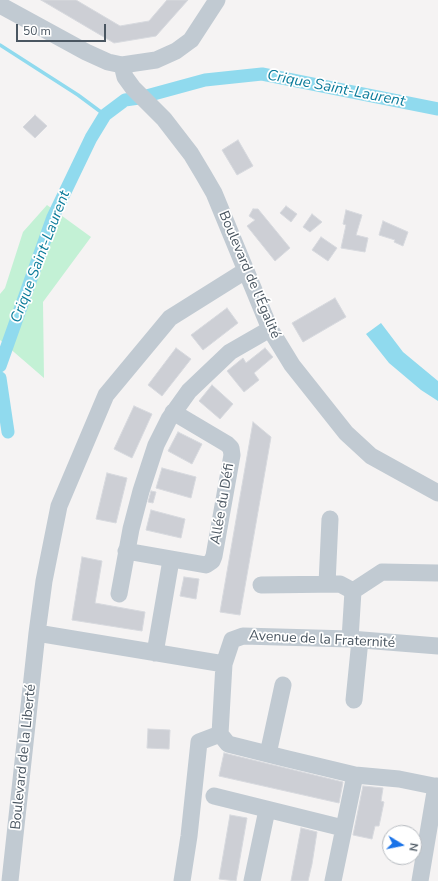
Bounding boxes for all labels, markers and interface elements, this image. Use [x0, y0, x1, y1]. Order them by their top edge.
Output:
scale bar [18, 16, 108, 42]
text: 50 m [23, 23, 51, 39]
water label: Crique Saint-Laurent [266, 67, 406, 111]
water label: Crique Saint-Laurent [7, 188, 75, 326]
street label: Boulevard de l'Égalité [214, 209, 284, 341]
street label: Allée du Défi [208, 462, 238, 546]
street label: Avenue de la Fraternité [249, 628, 395, 652]
street label: Boulevard de la Liberté [8, 683, 40, 831]
north arrow [382, 825, 422, 865]
text: N [405, 842, 421, 852]

